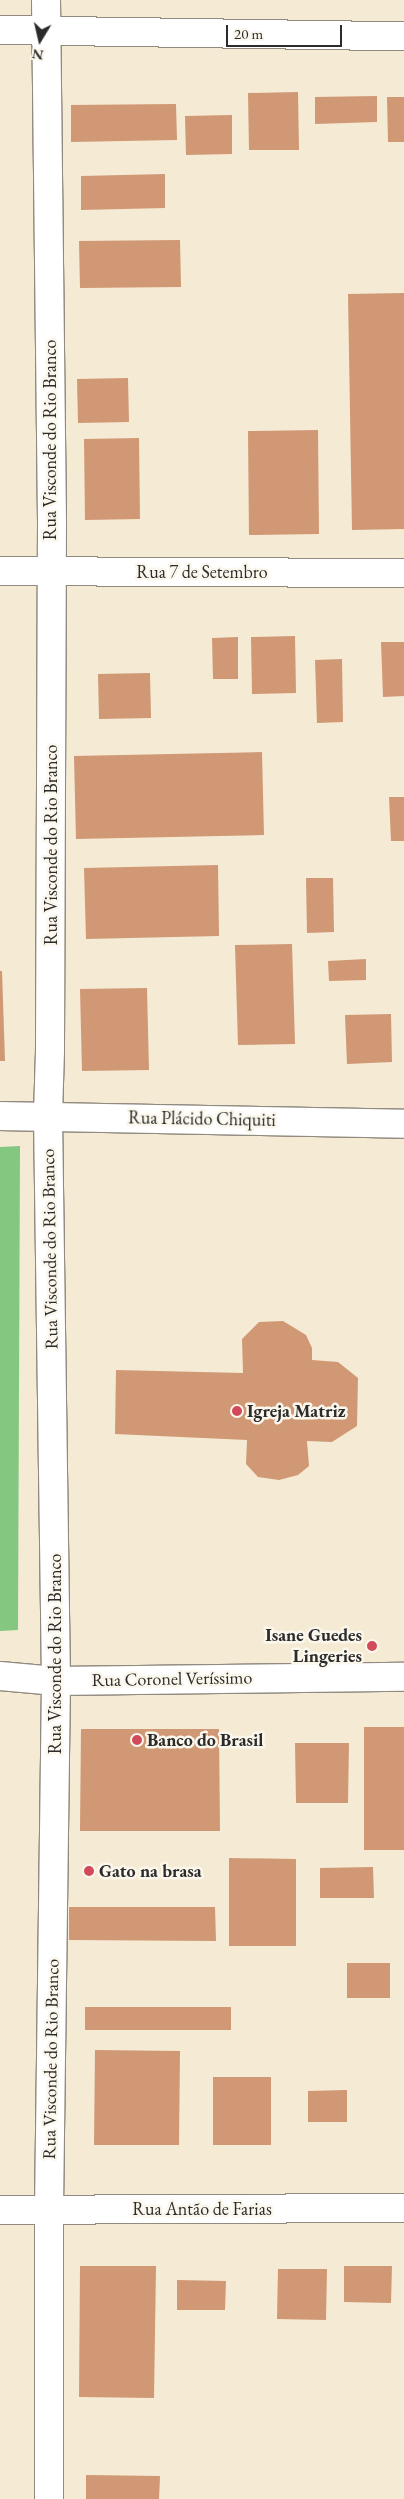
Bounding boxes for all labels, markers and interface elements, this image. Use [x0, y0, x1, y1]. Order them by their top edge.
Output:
north arrow [15, 15, 65, 65]
scale bar [229, 15, 345, 47]
text: 20 m [234, 24, 263, 43]
text: N [31, 45, 45, 65]
street label: Rua Visconde do Rio Branco [39, 340, 61, 540]
street label: Rua 7 de Setembro [136, 561, 268, 583]
street label: Rua Visconde do Rio Branco [40, 745, 62, 945]
street label: Rua Plácido Chiquiti [128, 1107, 276, 1131]
street label: Rua Visconde do Rio Branco [37, 1148, 63, 1350]
place label: Igreja Matriz [247, 1400, 346, 1422]
marker: Igreja Matriz [231, 1405, 243, 1417]
street label: Rua Visconde do Rio Branco [44, 1554, 66, 1754]
place label: Isane Guedes Lingeries [265, 1625, 362, 1668]
marker: Isane Guedes Lingeries [366, 1640, 378, 1652]
street label: Rua Coronel Veríssimo [91, 1667, 253, 1691]
place label: Banco do Brasil [147, 1729, 263, 1751]
marker: Banco do Brasil [131, 1734, 143, 1746]
place label: Gato na brasa [99, 1860, 202, 1882]
marker: Gato na brasa [83, 1865, 95, 1877]
street label: Rua Visconde do Rio Branco [38, 1958, 64, 2160]
street label: Rua Antão de Farias [132, 2198, 272, 2220]

